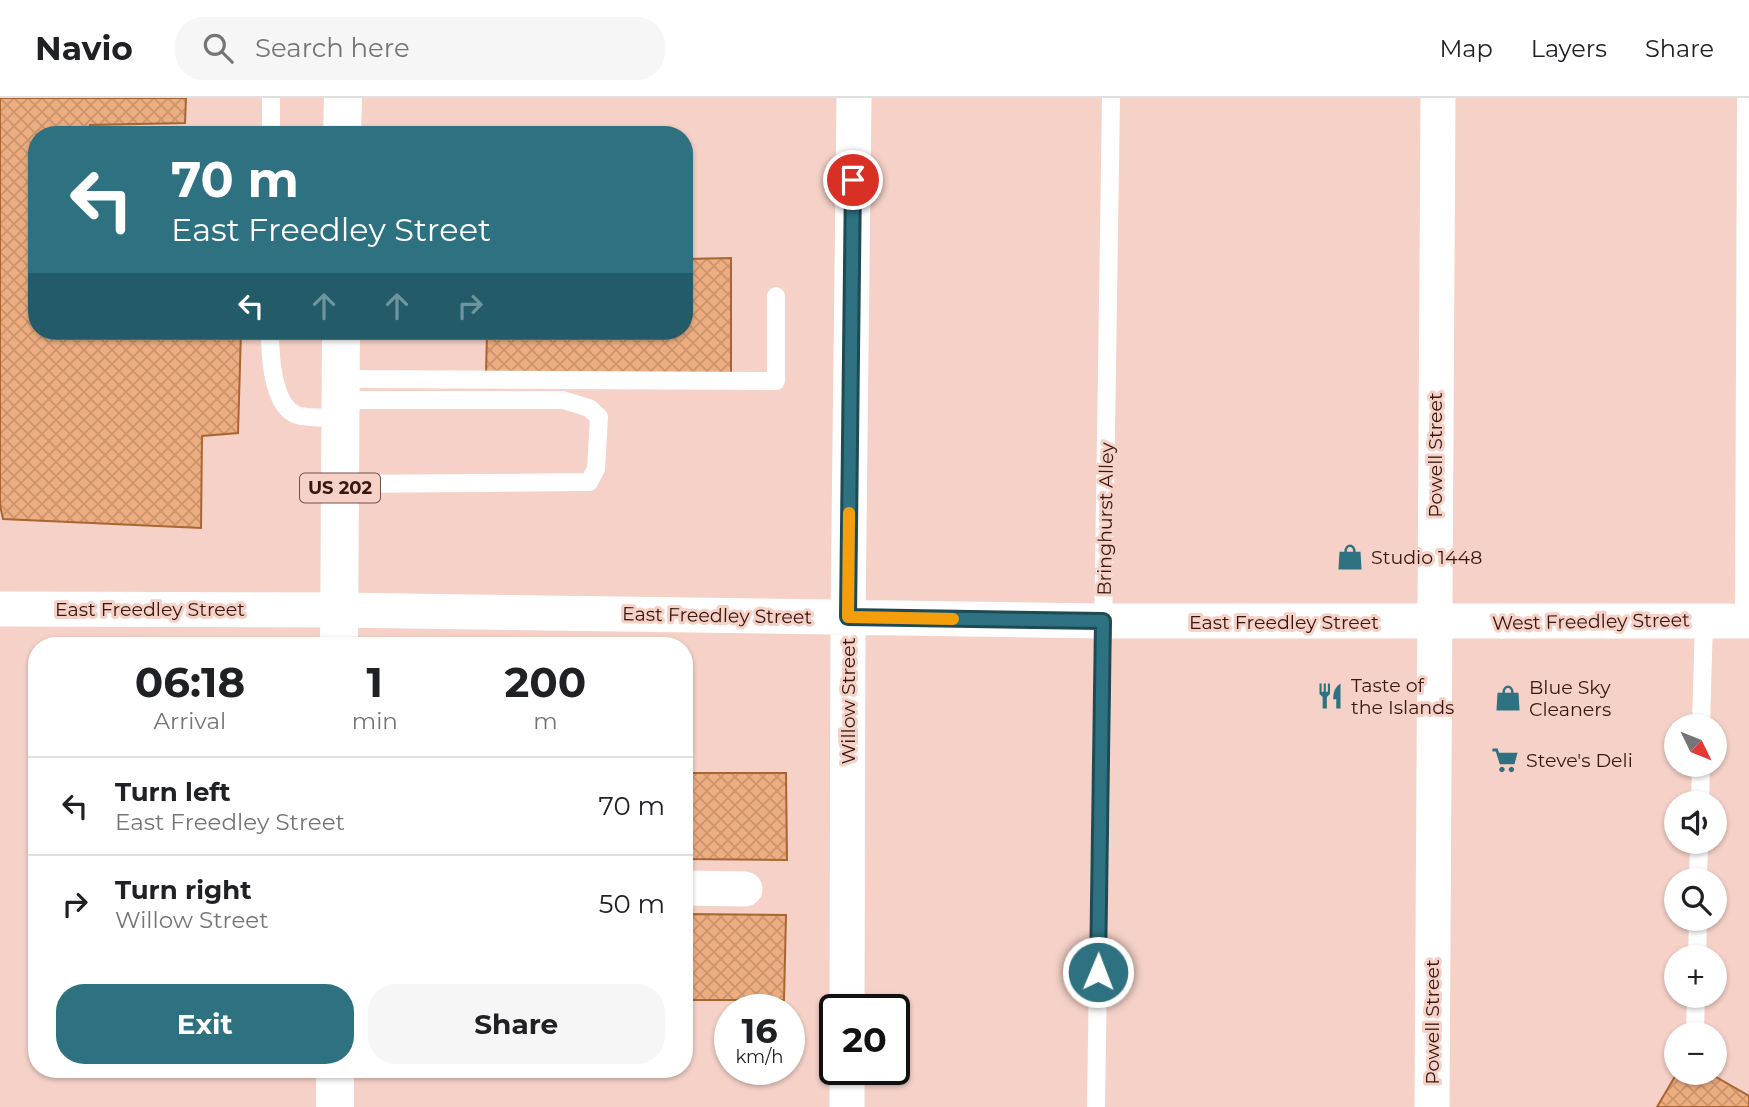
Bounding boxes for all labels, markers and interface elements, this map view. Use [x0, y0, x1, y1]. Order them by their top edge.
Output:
search box [175, 17, 665, 80]
text: Navio [35, 28, 133, 68]
icon: search [199, 29, 237, 67]
text: Search here [255, 32, 410, 64]
text: Map [1439, 34, 1493, 63]
text: Layers [1531, 34, 1607, 63]
text: Share [1645, 34, 1714, 63]
text: 70 m [171, 150, 299, 209]
pin [823, 150, 883, 210]
icon: left [56, 154, 147, 245]
icon: arrive [834, 161, 872, 199]
text: East Freedley Street [171, 210, 491, 249]
icon: left [232, 287, 270, 325]
icon: ahead [305, 287, 343, 325]
icon: ahead [378, 287, 416, 325]
icon: right [451, 287, 489, 325]
street label: Powell Street [1424, 392, 1447, 518]
street label: Bringhurst Alley [1093, 441, 1118, 596]
road number: US 202 [300, 474, 380, 502]
shop icon: Studio 1448 [1335, 542, 1365, 572]
place label: Studio 1448 [1371, 546, 1482, 569]
street label: East Freedley Street [55, 598, 245, 621]
street label: East Freedley Street [622, 602, 812, 629]
street label: West Freedley Street [1492, 608, 1690, 635]
street label: East Freedley Street [1189, 611, 1379, 634]
street label: Willow Street [837, 637, 860, 764]
text: 06:18 [135, 656, 245, 708]
text: 1 [367, 656, 383, 708]
text: 200 [505, 656, 586, 708]
place label: Taste of the Islands [1351, 674, 1454, 719]
place label: Blue Sky Cleaners [1529, 676, 1611, 721]
restaurant icon: Taste of the Islands [1315, 681, 1345, 711]
shop icon: Blue Sky Cleaners [1493, 683, 1523, 713]
text: Arrival [154, 707, 226, 735]
text: min [352, 707, 398, 735]
text: m [533, 707, 558, 735]
north arrow [1664, 714, 1727, 777]
map controls [1664, 714, 1727, 1085]
supermarket icon: Steve's Deli [1490, 745, 1520, 775]
place label: Steve's Deli [1526, 749, 1633, 772]
text: Turn left [115, 776, 231, 808]
icon: left [56, 787, 94, 825]
text: 70 m [599, 790, 665, 822]
button: sound [1664, 791, 1727, 854]
text: East Freedley Street [115, 808, 345, 836]
button: search [1664, 868, 1727, 931]
text: Turn right [115, 874, 251, 906]
icon: right [56, 885, 94, 923]
text: 50 m [599, 888, 665, 920]
text: Willow Street [115, 906, 269, 934]
position arrow [1061, 935, 1135, 1009]
button: + [1664, 945, 1727, 1008]
street label: Powell Street [1421, 959, 1444, 1085]
button: Exit [56, 984, 354, 1064]
button: Share [368, 984, 665, 1064]
speed limit sign: 20 [819, 994, 910, 1085]
text: 16 [741, 1009, 778, 1052]
button: − [1664, 1022, 1727, 1085]
text: km/h [735, 1046, 784, 1068]

